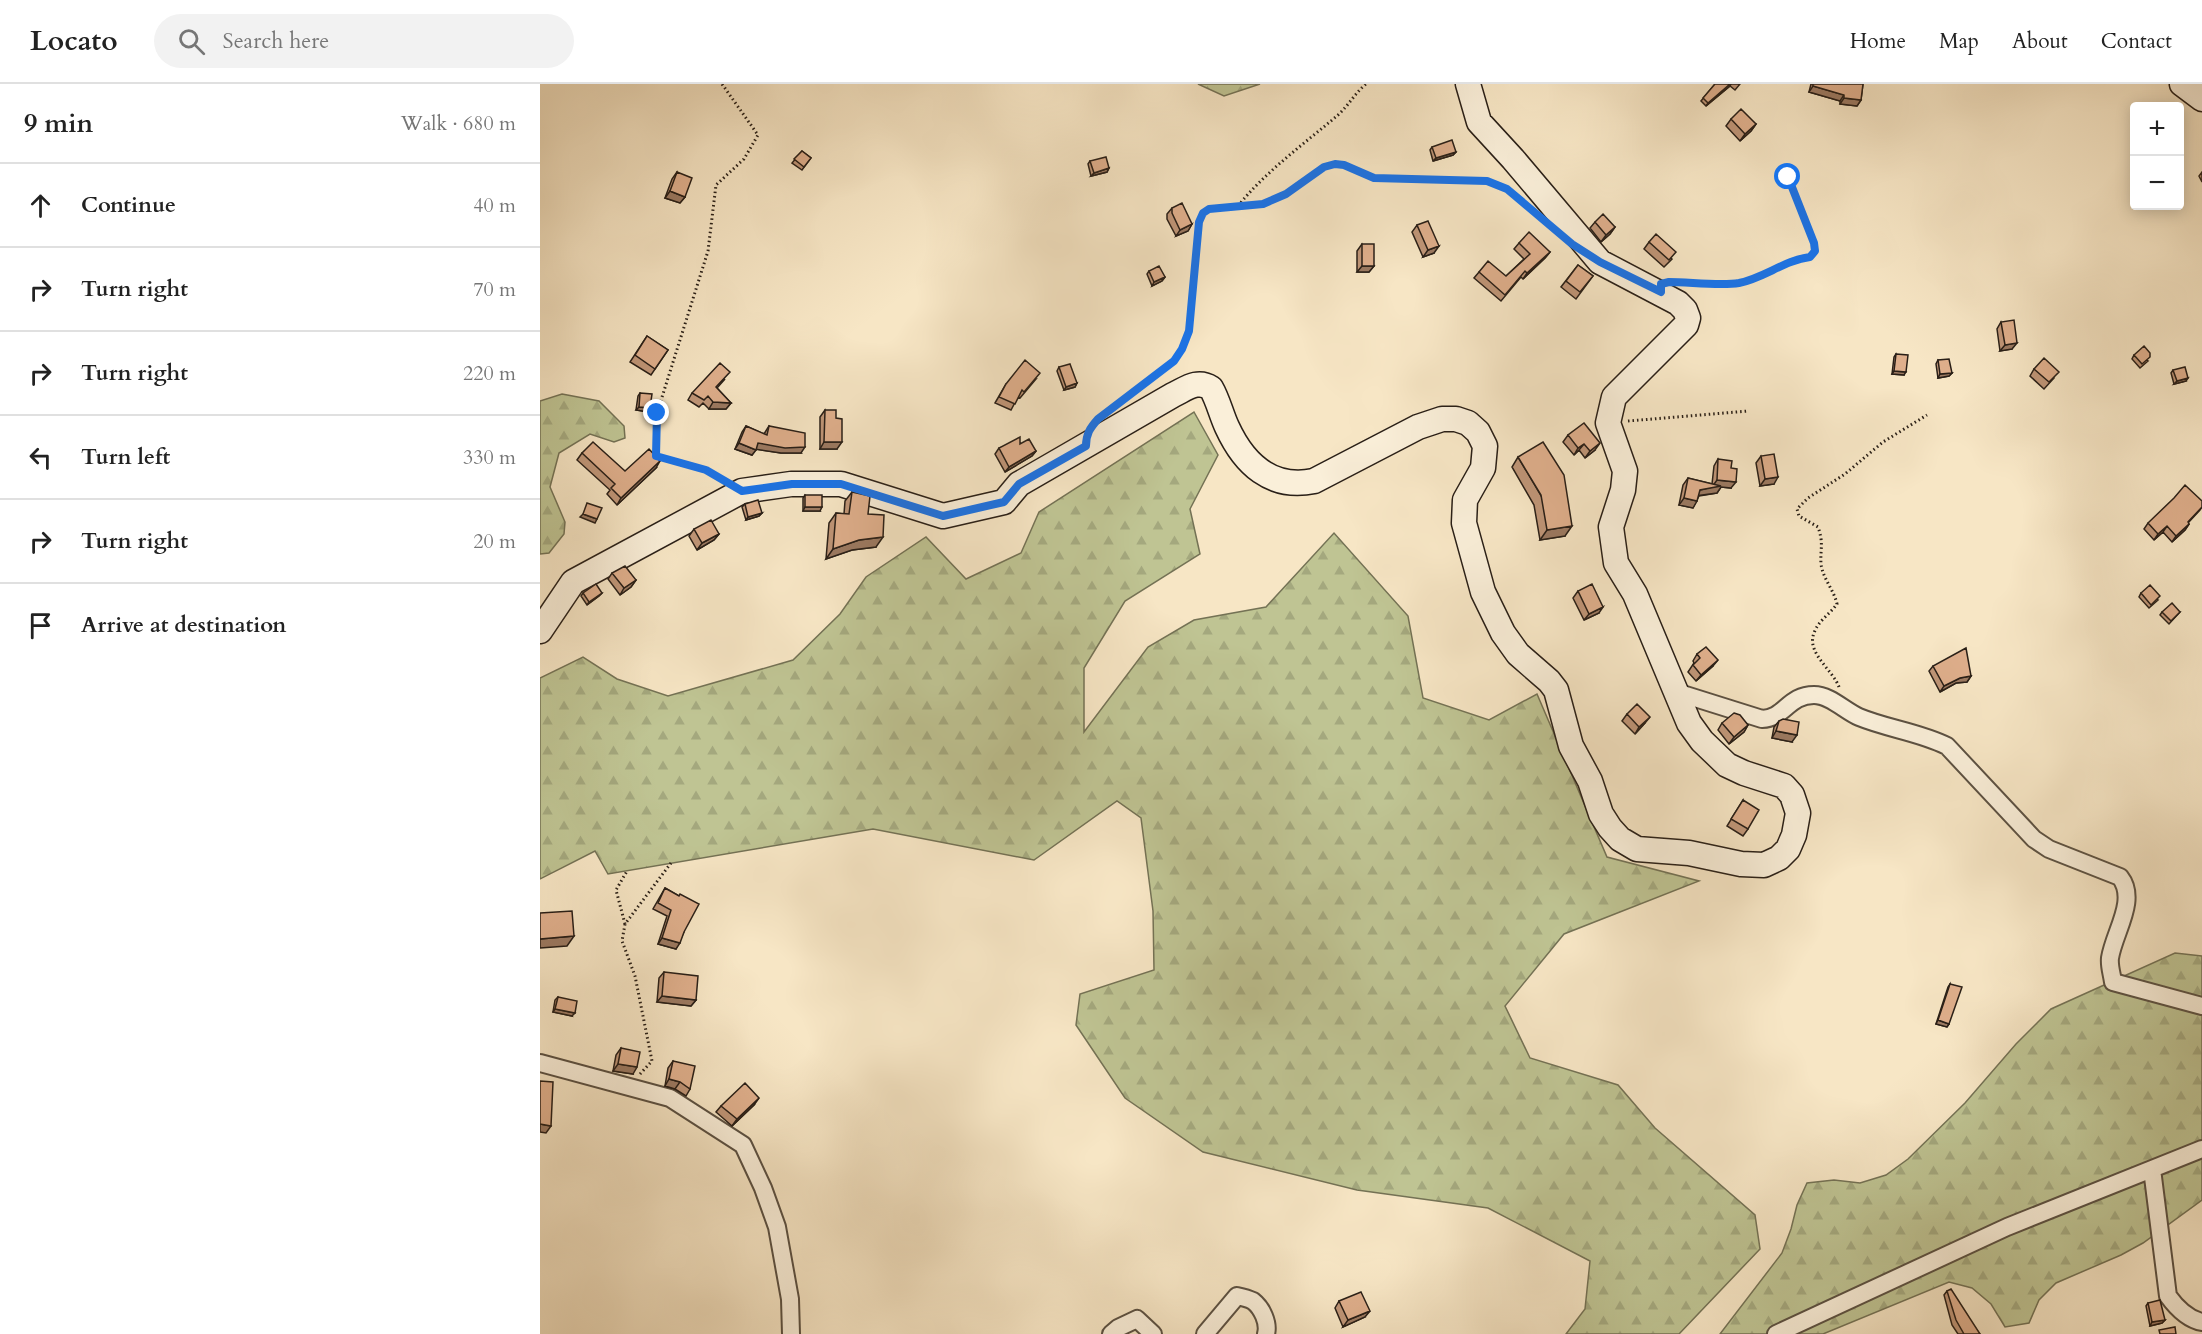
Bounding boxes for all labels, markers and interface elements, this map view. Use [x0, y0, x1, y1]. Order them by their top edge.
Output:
search box [154, 14, 574, 68]
text: Locato [30, 22, 118, 60]
icon: search [175, 25, 208, 58]
text: Search here [223, 26, 329, 56]
text: Home [1850, 27, 1906, 56]
text: Map [1939, 27, 1979, 56]
text: About [2012, 27, 2068, 56]
text: Contact [2101, 27, 2172, 56]
map controls [2130, 102, 2184, 210]
button: + [2130, 102, 2184, 156]
text: 9 min [24, 106, 93, 141]
text: Walk · 680 m [401, 110, 516, 137]
button: − [2130, 156, 2184, 210]
route start [1774, 163, 1800, 189]
icon: ahead [24, 189, 57, 222]
text: Continue [81, 190, 176, 220]
text: 40 m [473, 192, 516, 219]
icon: right [24, 273, 57, 306]
text: Turn right [81, 274, 188, 304]
text: 70 m [473, 276, 516, 303]
icon: right [24, 357, 57, 390]
text: Turn right [81, 358, 188, 388]
text: 220 m [463, 360, 516, 387]
route end [643, 399, 669, 425]
icon: left [24, 441, 57, 474]
text: Turn left [81, 442, 170, 472]
text: 330 m [463, 444, 516, 471]
icon: right [24, 525, 57, 558]
text: Turn right [81, 526, 188, 556]
text: 20 m [473, 528, 516, 555]
icon: arrive [24, 609, 57, 642]
text: Arrive at destination [81, 610, 286, 640]

